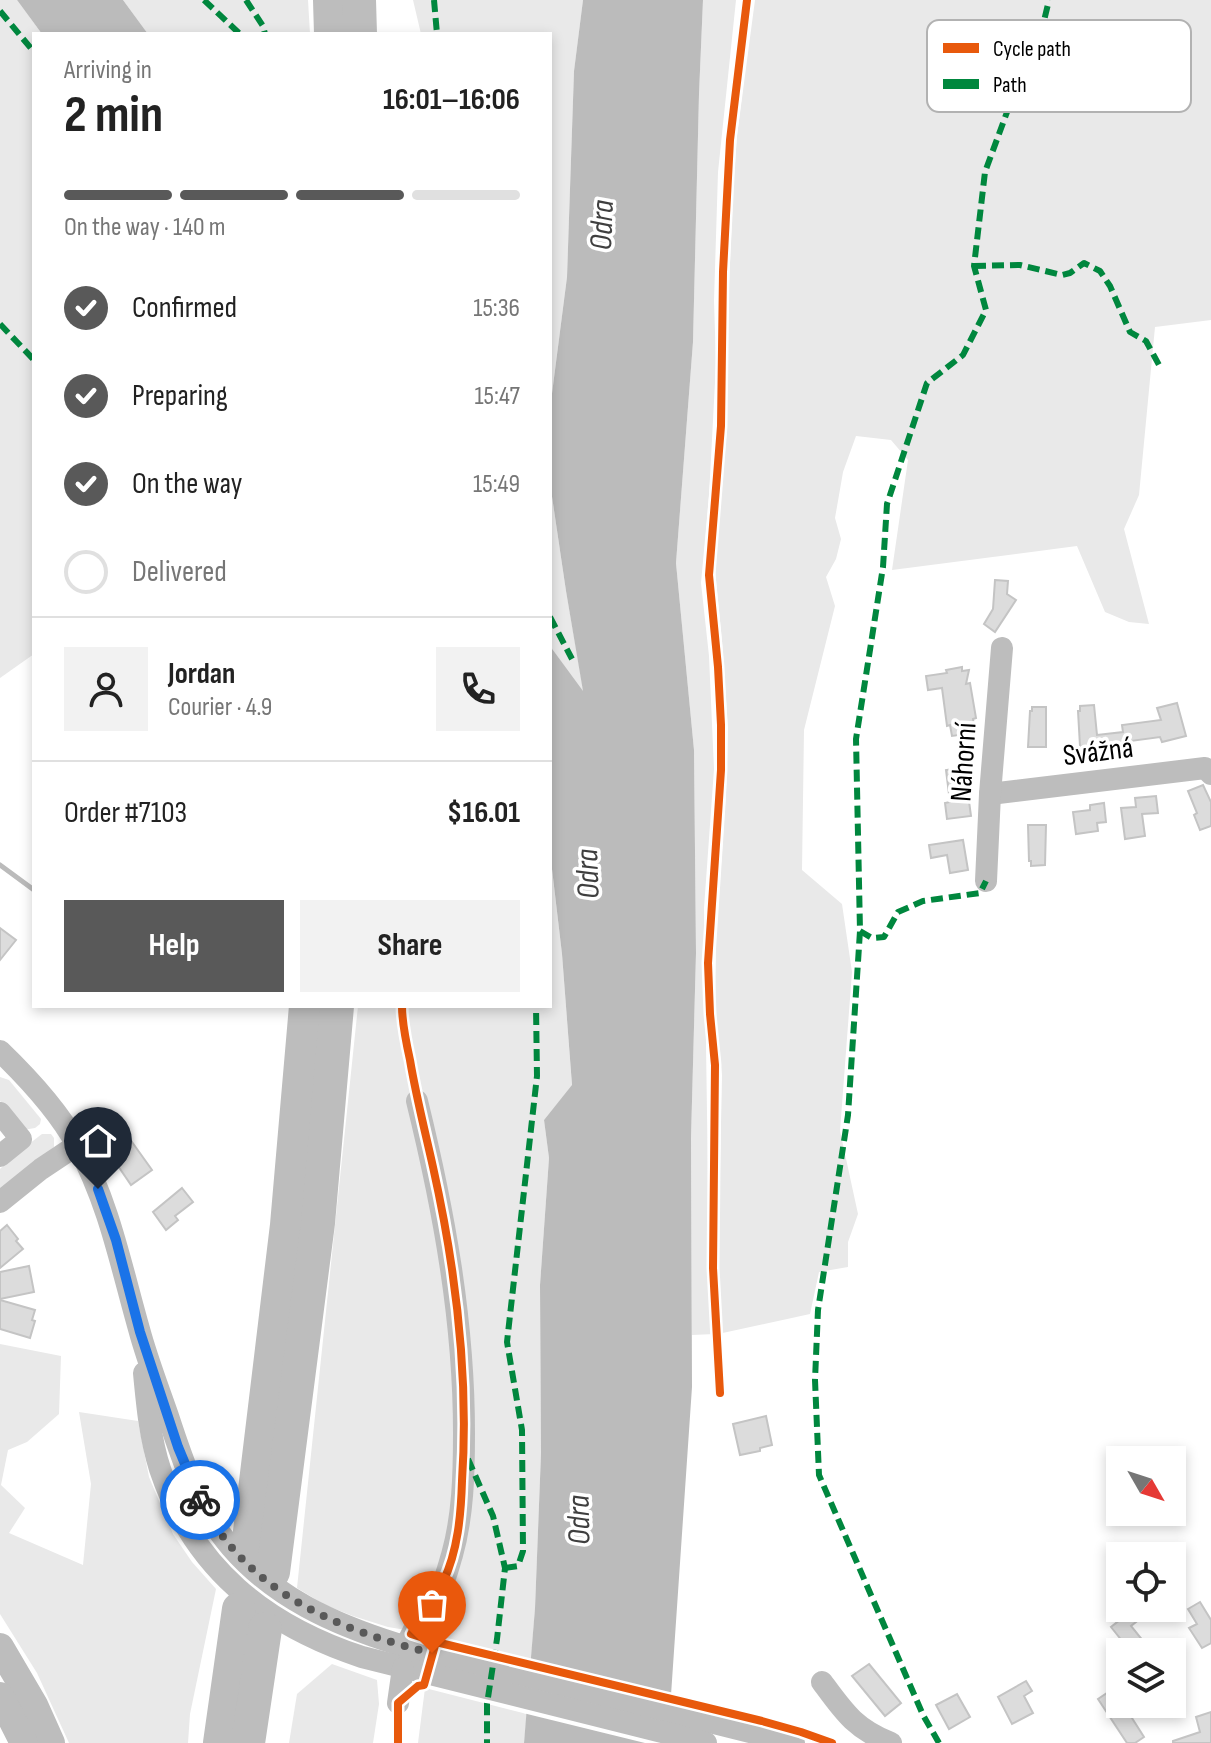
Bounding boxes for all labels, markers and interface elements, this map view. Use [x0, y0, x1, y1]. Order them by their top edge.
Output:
legend [927, 20, 1191, 112]
text: Cycle path [993, 36, 1071, 63]
text: Arriving in [64, 55, 152, 86]
text: Path [993, 72, 1027, 99]
text: 16:01–16:06 [383, 82, 520, 118]
text: 2 min [64, 84, 163, 147]
water label: Odra [582, 199, 623, 251]
text: On the way · 140 m [64, 212, 226, 243]
icon: check [64, 286, 108, 330]
text: Confirmed [132, 290, 237, 326]
text: 15:36 [473, 293, 520, 324]
icon: check [64, 374, 108, 418]
text: Preparing [132, 378, 228, 414]
text: 15:47 [474, 381, 520, 412]
icon: check [64, 462, 108, 506]
text: On the way [132, 466, 242, 502]
text: 15:49 [473, 469, 520, 500]
text: Delivered [132, 554, 227, 590]
button: person [64, 647, 148, 731]
button: phone [436, 647, 520, 731]
text: Jordan [168, 656, 235, 692]
text: Courier · 4.9 [168, 692, 272, 723]
street label: Náhorní [943, 721, 985, 803]
street label: Svážná [1061, 730, 1135, 774]
text: Order #7103 [64, 795, 187, 831]
text: $16.01 [447, 795, 520, 831]
water label: Odra [568, 848, 609, 900]
button: Help [64, 900, 284, 992]
button: Share [300, 900, 520, 992]
pin [64, 1107, 132, 1189]
icon: home [76, 1119, 120, 1163]
north arrow [1106, 1446, 1186, 1526]
map controls [1106, 1446, 1186, 1718]
courier [160, 1460, 240, 1540]
icon: bike [178, 1478, 222, 1522]
water label: Odra [560, 1495, 599, 1545]
button: locate [1106, 1542, 1186, 1622]
pin [398, 1571, 466, 1653]
icon: bag [410, 1583, 454, 1627]
button: layers [1106, 1638, 1186, 1718]

